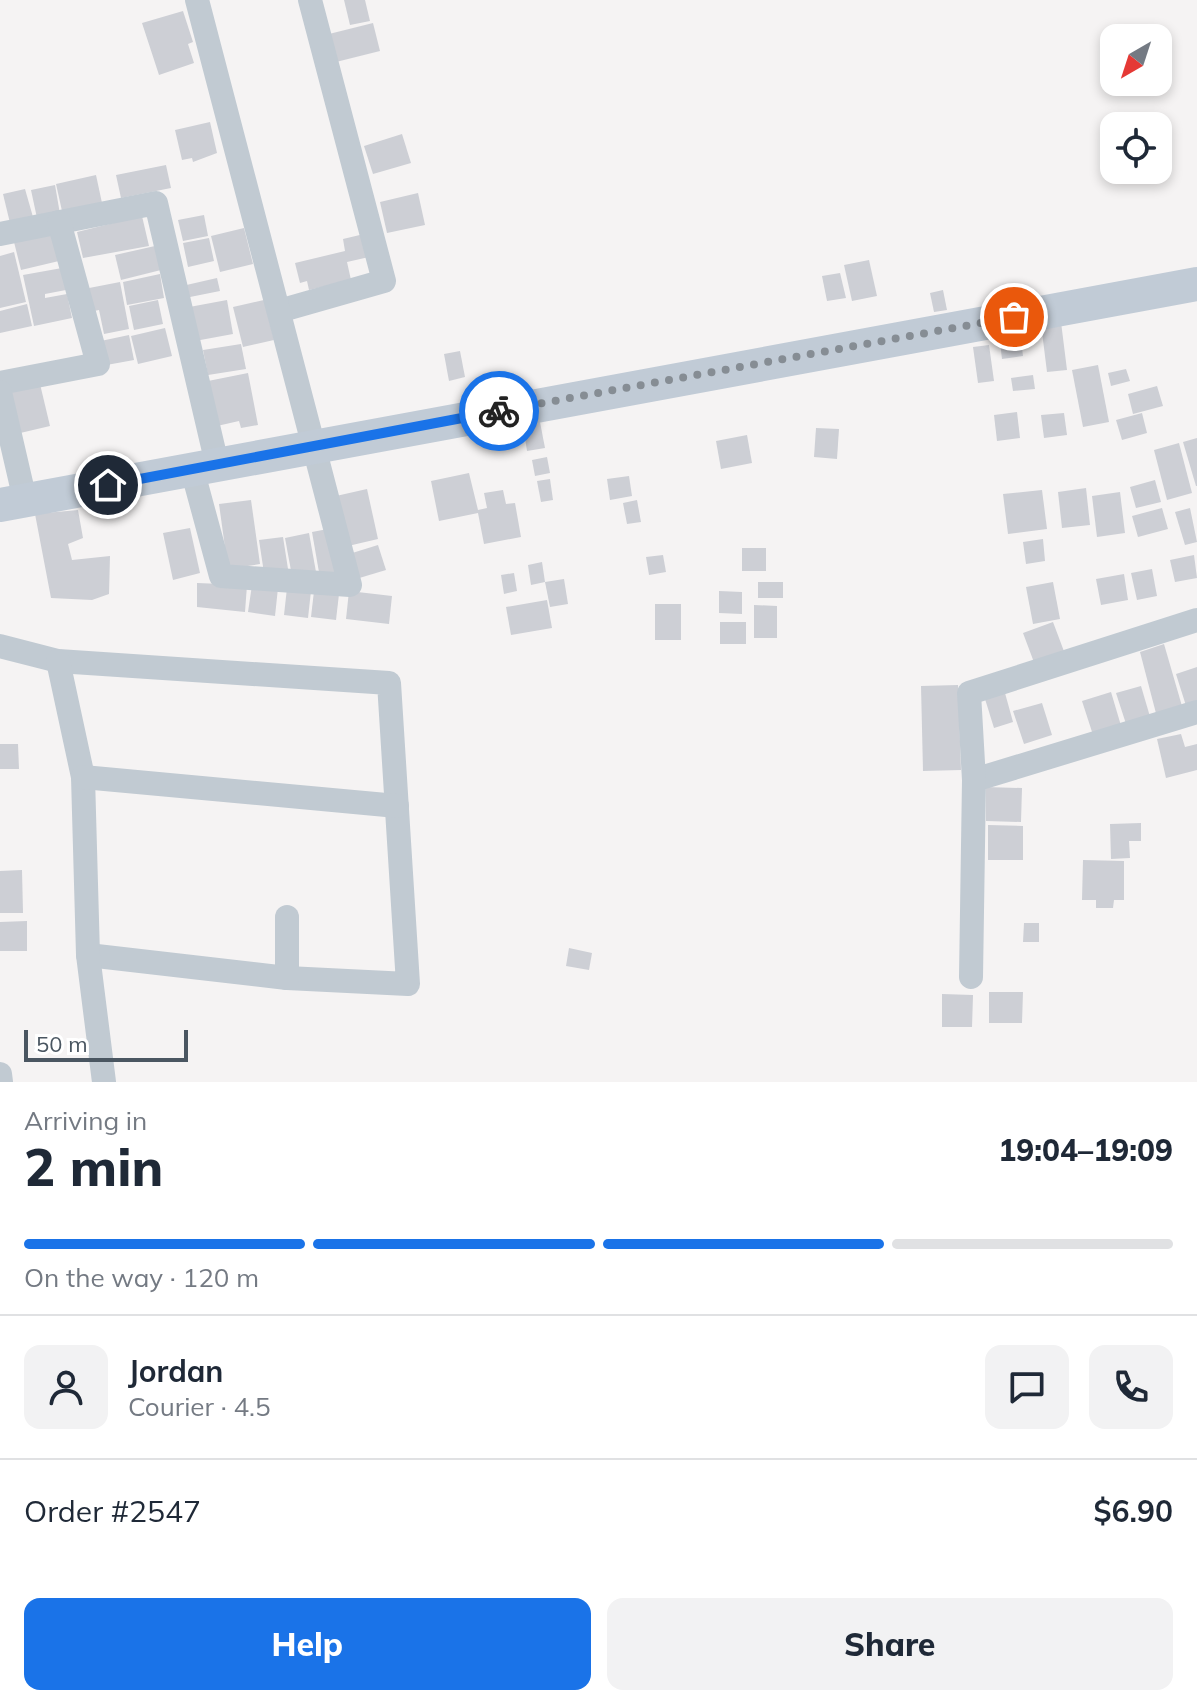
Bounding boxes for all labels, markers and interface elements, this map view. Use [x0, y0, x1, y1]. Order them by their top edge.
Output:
north arrow [1100, 24, 1172, 96]
map controls [1100, 24, 1172, 184]
button: locate [1100, 112, 1172, 184]
pin [980, 283, 1048, 351]
icon: bag [992, 295, 1036, 339]
courier [459, 371, 539, 451]
icon: bike [477, 389, 521, 433]
pin [74, 451, 142, 519]
icon: home [86, 463, 130, 507]
scale bar [24, 1026, 188, 1062]
text: 50 m [36, 1030, 87, 1058]
text: Arriving in [24, 1104, 147, 1137]
text: 19:04–19:09 [998, 1131, 1173, 1169]
text: 2 min [24, 1134, 163, 1199]
text: On the way · 120 m [24, 1261, 259, 1294]
button: person [24, 1345, 108, 1429]
button: chat [985, 1345, 1069, 1429]
button: phone [1089, 1345, 1173, 1429]
text: Jordan [128, 1352, 223, 1390]
text: Courier · 4.5 [128, 1390, 271, 1423]
text: Order #2547 [24, 1492, 201, 1530]
text: $6.90 [1094, 1492, 1173, 1530]
button: Help [24, 1598, 591, 1690]
button: Share [607, 1598, 1173, 1690]

